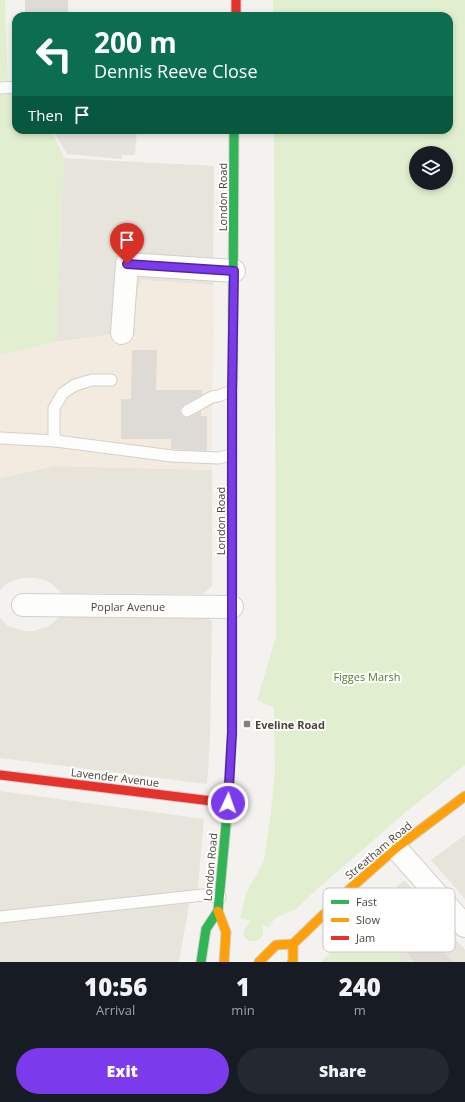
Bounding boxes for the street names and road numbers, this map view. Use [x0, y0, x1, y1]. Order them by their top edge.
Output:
street label: London Road [215, 163, 230, 231]
street label: London Road [213, 487, 228, 555]
street label: Poplar Avenue [91, 599, 165, 614]
street label: Lavender Avenue [70, 764, 160, 790]
street label: Streatham Road [341, 818, 415, 882]
street label: London Road [200, 832, 220, 902]

